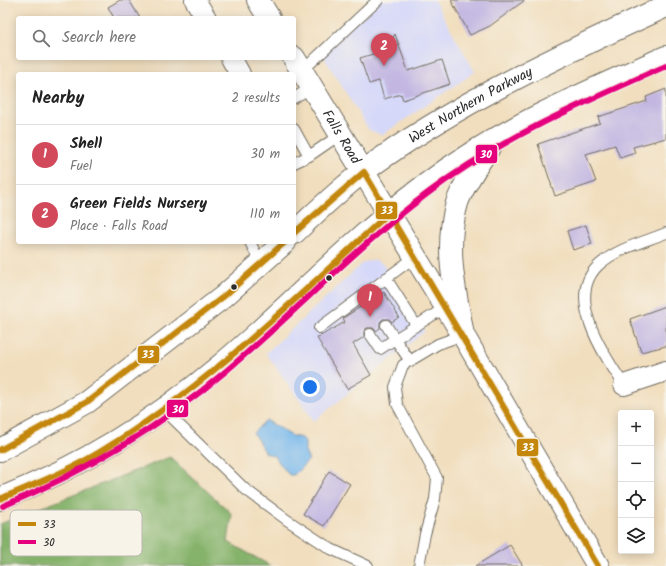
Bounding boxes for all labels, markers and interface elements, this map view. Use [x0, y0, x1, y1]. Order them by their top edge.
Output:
search box [16, 16, 296, 60]
text: Search here [62, 26, 136, 50]
icon: search [30, 27, 52, 49]
pin: 2 [371, 33, 397, 66]
street label: West Northern Parkway [404, 61, 537, 149]
text: Nearby [32, 85, 84, 112]
text: 2 results [232, 88, 280, 109]
street label: Falls Road [316, 106, 367, 169]
text: Shell [70, 132, 102, 156]
text: 1 [43, 144, 47, 165]
text: 30 m [251, 144, 280, 165]
line badge: 30 [475, 144, 498, 164]
text: 30 [479, 146, 492, 164]
text: Fuel [70, 156, 92, 177]
text: Green Fields Nursery [70, 192, 207, 216]
line badge: 33 [375, 201, 398, 220]
text: 33 [380, 202, 393, 220]
text: 2 [41, 204, 49, 225]
text: 110 m [250, 204, 280, 225]
text: Place · Falls Road [70, 216, 168, 237]
unlabelled marker [324, 273, 334, 283]
unlabelled marker [229, 282, 239, 292]
pin: 1 [357, 284, 383, 317]
line badge: 33 [137, 345, 160, 364]
text: 33 [141, 346, 154, 364]
your location [300, 377, 320, 397]
line badge: 30 [166, 399, 189, 418]
text: 30 [171, 401, 184, 419]
map controls [618, 410, 654, 554]
button: + [618, 410, 654, 446]
line badge: 33 [516, 438, 539, 457]
text: 33 [521, 439, 534, 457]
button: − [618, 446, 654, 482]
button: locate [618, 482, 654, 518]
legend [10, 510, 142, 556]
text: 33 [43, 516, 56, 534]
button: layers [618, 518, 654, 554]
text: 30 [43, 534, 55, 552]

